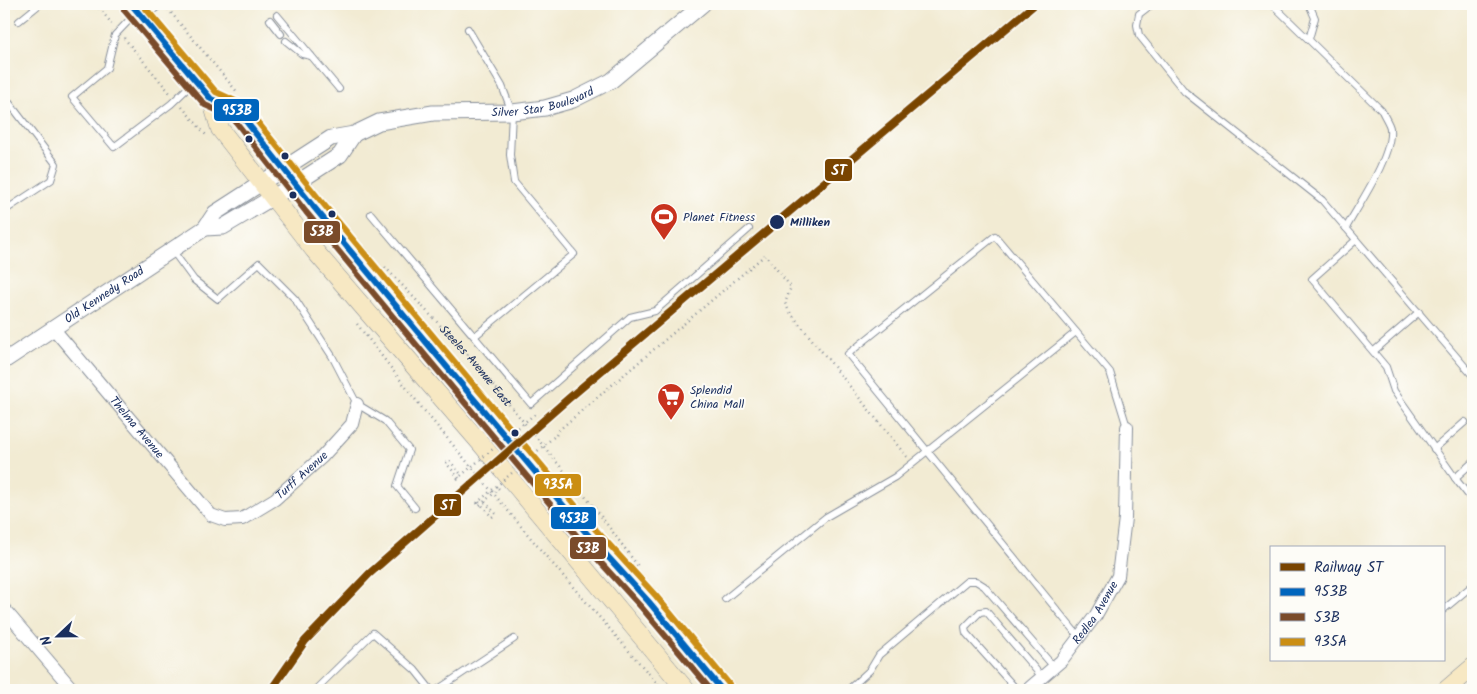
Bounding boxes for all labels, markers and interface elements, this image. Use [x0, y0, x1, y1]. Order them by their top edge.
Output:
street label: Silver Star Boulevard [491, 81, 598, 122]
line badge: 953B [213, 98, 260, 122]
text: 953B [222, 100, 252, 122]
unlabelled marker [244, 134, 254, 144]
unlabelled marker [280, 151, 290, 161]
line badge: ST [824, 158, 853, 182]
text: ST [831, 160, 848, 182]
unlabelled marker [288, 190, 298, 200]
sports icon: Planet Fitness [649, 202, 679, 241]
place label: Planet Fitness [683, 208, 755, 227]
unlabelled marker [327, 209, 337, 219]
marker: Milliken [768, 213, 786, 231]
place label: Milliken [790, 213, 830, 232]
line badge: 53B [303, 220, 341, 244]
text: 53B [309, 221, 334, 243]
street label: Old Kennedy Road [60, 261, 149, 328]
street label: Steeles Avenue East [435, 321, 517, 411]
place label: Splendid China Mall [690, 381, 744, 414]
supermarket icon: Splendid China Mall [656, 382, 686, 421]
street label: Thelma Avenue [105, 392, 169, 463]
unlabelled marker [510, 428, 520, 438]
street label: Turff Avenue [271, 446, 333, 504]
line badge: 935A [534, 473, 582, 497]
text: 935A [543, 474, 573, 496]
line badge: ST [433, 493, 462, 517]
text: ST [440, 495, 457, 517]
line badge: 953B [550, 506, 597, 530]
text: 953B [559, 508, 589, 530]
line badge: 53B [569, 536, 607, 560]
text: 53B [575, 538, 600, 560]
legend [1270, 546, 1444, 662]
text: Railway ST [1314, 556, 1385, 580]
street label: Redlea Avenue [1067, 577, 1123, 648]
text: 953B [1314, 580, 1348, 604]
text: 53B [1314, 606, 1340, 630]
north arrow [32, 612, 82, 662]
text: 935A [1314, 630, 1347, 654]
text: N [35, 632, 59, 649]

